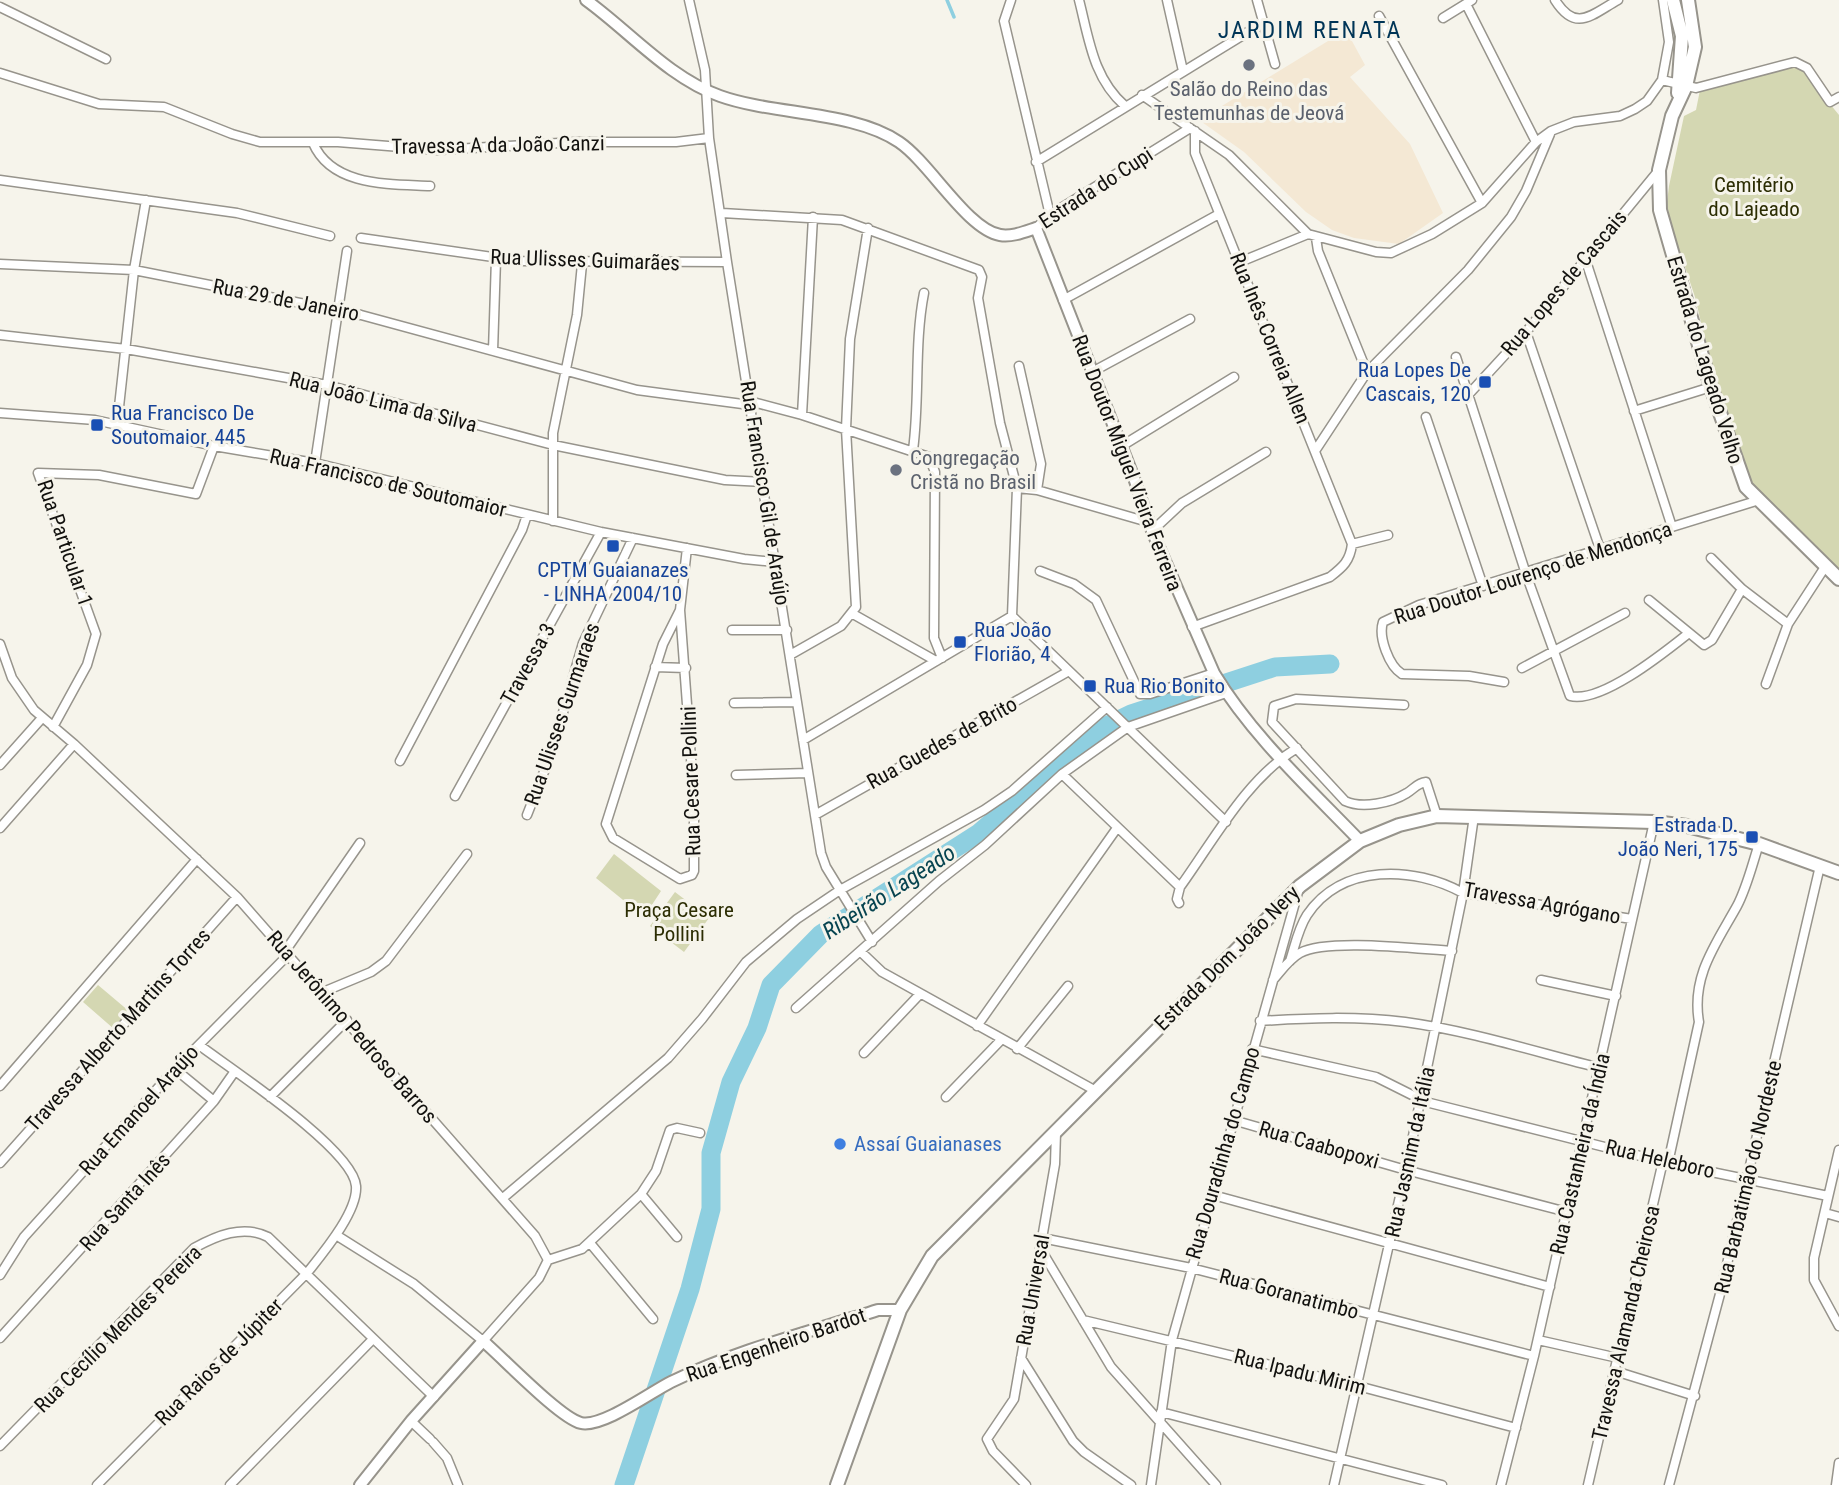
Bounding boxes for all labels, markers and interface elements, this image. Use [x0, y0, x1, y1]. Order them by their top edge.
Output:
district label: JARDIM RENATA [1218, 16, 1402, 44]
marker: Salão do Reino das Testemunhas de Jeová [1241, 57, 1257, 73]
place label: Salão do Reino das Testemunhas de Jeová [1154, 77, 1344, 125]
street label: Travessa A da João Canzi [391, 131, 605, 159]
street label: Estrada do Cupi [1035, 142, 1157, 234]
park label: Cemitério do Lajeado [1708, 173, 1800, 221]
street label: Rua Lopes de Cascais [1496, 206, 1632, 360]
street label: Rua Ulisses Guimarães [490, 245, 680, 275]
street label: Rua Inês Correia Allen [1225, 249, 1315, 427]
street label: Estrada do Lageado Velho [1662, 253, 1748, 467]
street label: Rua 29 de Janeiro [211, 274, 361, 326]
street label: Rua Doutor Miguel Vieira Ferreira [1067, 332, 1187, 594]
place label: Rua Lopes De Cascais, 120 [1358, 358, 1471, 406]
street label: Rua João Lima da Silva [287, 367, 479, 437]
marker: Rua Lopes De Cascais, 120 [1477, 374, 1493, 390]
street label: Rua Francisco Gil de Araújo [735, 379, 795, 607]
place label: Rua Francisco De Soutomaior, 445 [111, 401, 254, 449]
marker: Rua Francisco De Soutomaior, 445 [89, 417, 105, 433]
street label: Rua Francisco de Soutomaior [267, 444, 509, 522]
place label: Congregação Cristã no Brasil [910, 446, 1036, 494]
marker: Congregação Cristã no Brasil [888, 462, 904, 478]
street label: Rua Particular 1 [32, 477, 98, 609]
street label: Rua Doutor Lourenço de Mendonça [1391, 517, 1675, 629]
marker: CPTM Guaianazes - LINHA 2004/10 [605, 538, 621, 554]
place label: CPTM Guaianazes - LINHA 2004/10 [537, 558, 689, 606]
place label: Rua João Florião, 4 [974, 618, 1051, 666]
street label: Travessa 3 [496, 619, 560, 709]
street label: Rua Ulisses Gurmaraes [520, 620, 604, 808]
marker: Rua João Florião, 4 [952, 634, 968, 650]
place label: Rua Rio Bonito [1104, 674, 1225, 698]
marker: Rua Rio Bonito [1082, 678, 1098, 694]
street label: Rua Guedes de Brito [863, 692, 1021, 794]
street label: Rua Cesare Pollini [676, 706, 706, 856]
place label: Estrada D. João Neri, 175 [1618, 813, 1738, 861]
marker: Estrada D. João Neri, 175 [1744, 829, 1760, 845]
water label: Ribeirão Lageado [818, 839, 960, 945]
street label: Travessa Agrógano [1462, 877, 1622, 929]
street label: Estrada Dom João Nery [1150, 880, 1305, 1035]
park label: Praça Cesare Pollini [624, 898, 734, 946]
street label: Travessa Alberto Martins Torres [21, 924, 215, 1136]
street label: Rua Jerônimo Pedroso Barros [262, 926, 442, 1128]
street label: Rua Emanoel Araújo [74, 1040, 204, 1180]
street label: Rua Douradinha do Campo [1181, 1044, 1265, 1262]
street label: Rua Castanheira da Índia [1545, 1051, 1615, 1257]
street label: Rua Barbatimão do Nordeste [1710, 1058, 1787, 1296]
street label: Rua Jasmim da Itália [1380, 1065, 1440, 1239]
street label: Rua Caabopoxi [1256, 1116, 1382, 1174]
place label: Assaí Guaianases [854, 1132, 1002, 1156]
street label: Rua Heleboro [1603, 1135, 1717, 1183]
marker: Assaí Guaianases [832, 1136, 848, 1152]
street label: Rua Santa Inês [75, 1148, 175, 1256]
street label: Travessa Alamanda Cheirosa [1587, 1203, 1665, 1443]
street label: Rua Universal [1011, 1233, 1055, 1347]
street label: Rua Cecílio Mendes Pereira [29, 1240, 207, 1418]
street label: Rua Goranatimbo [1217, 1264, 1361, 1324]
street label: Rua Raios de Júpiter [150, 1293, 288, 1431]
street label: Rua Engenheiro Bardot [683, 1303, 869, 1387]
street label: Rua Ipadu Mirim [1232, 1344, 1368, 1400]

